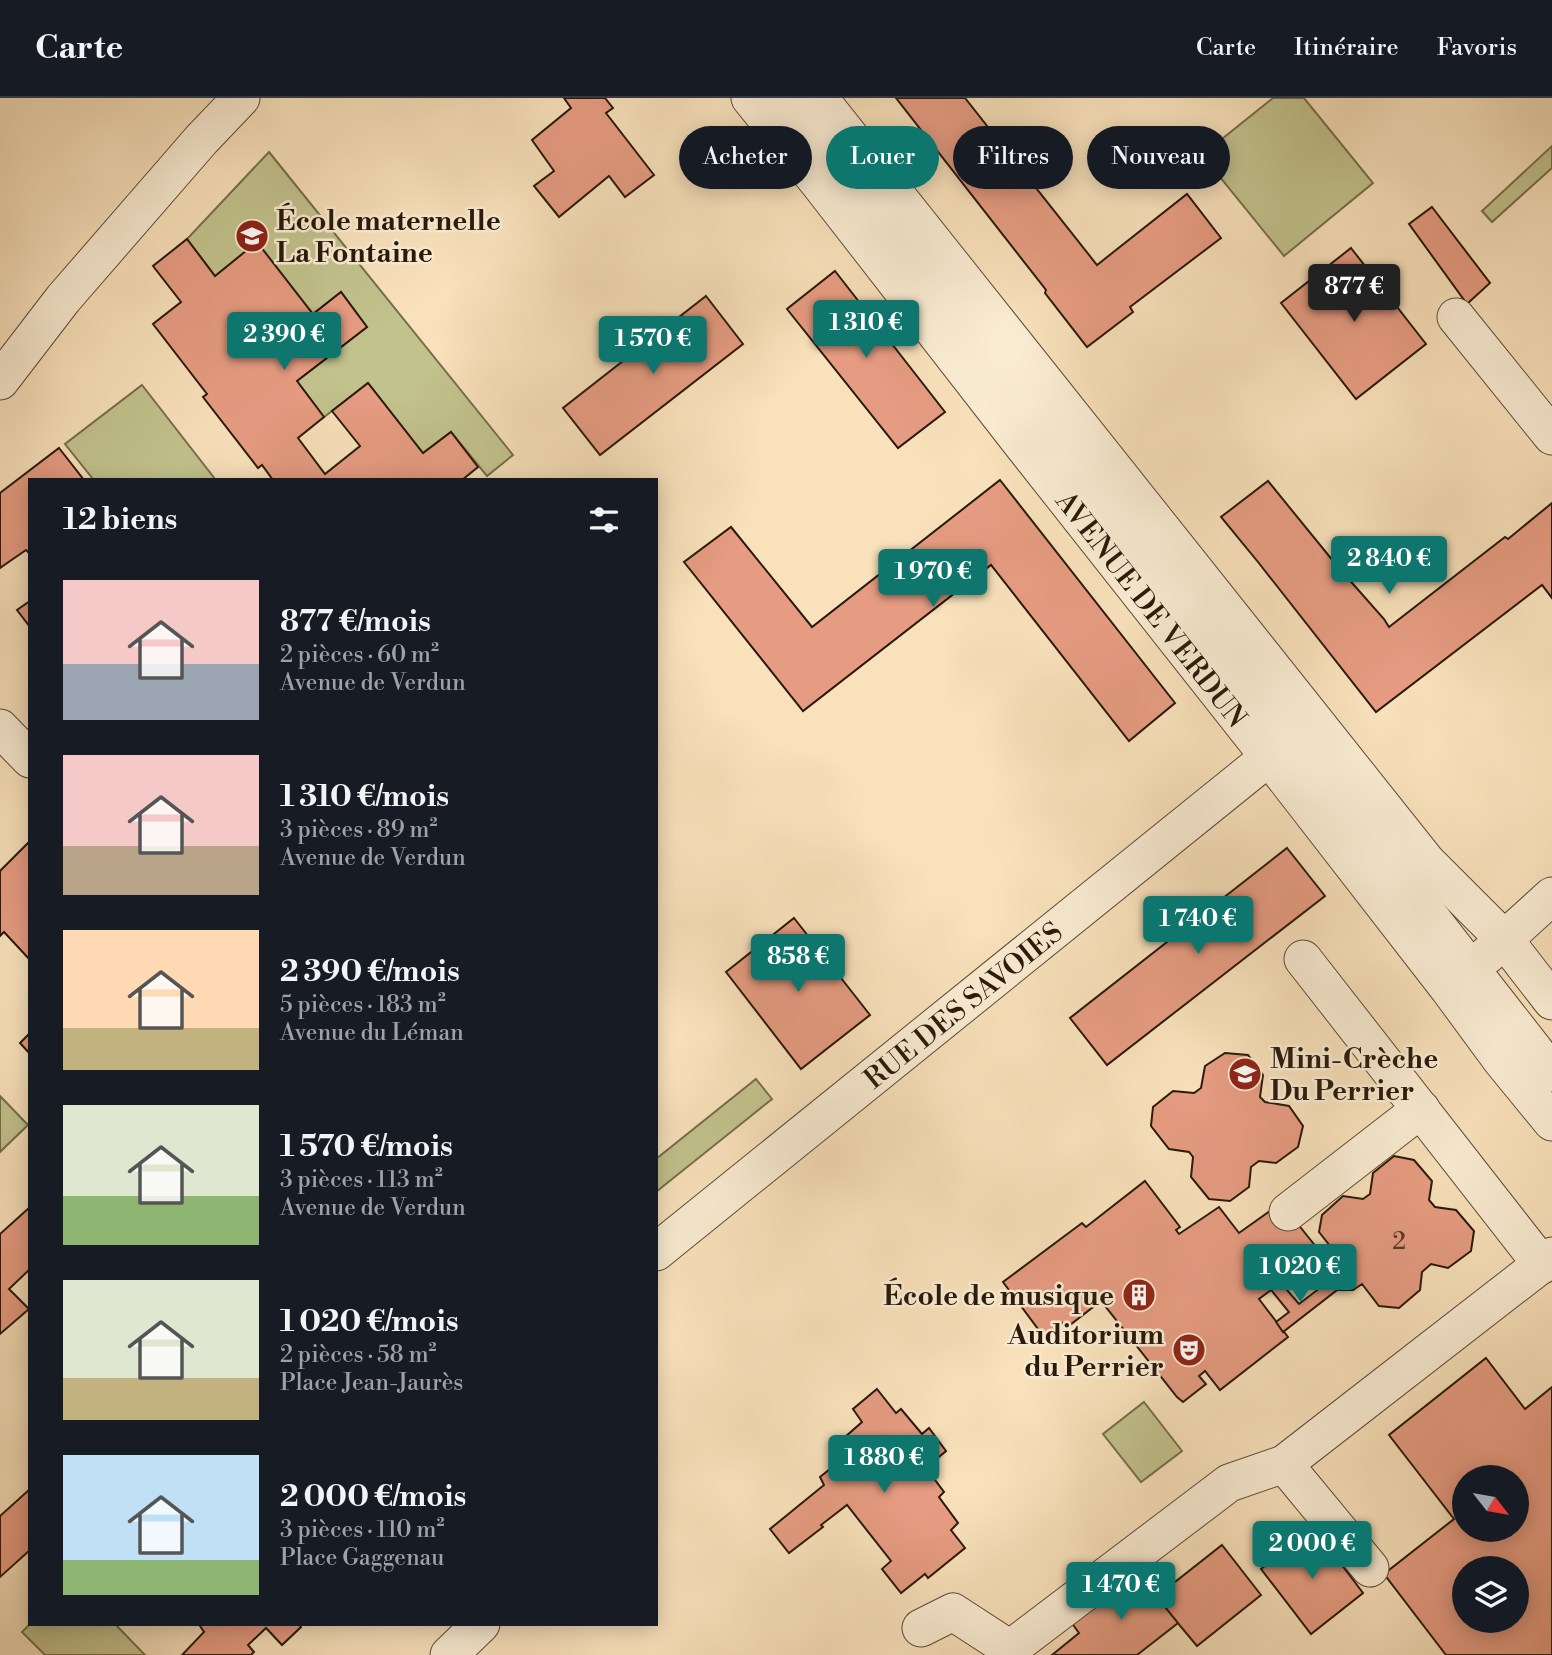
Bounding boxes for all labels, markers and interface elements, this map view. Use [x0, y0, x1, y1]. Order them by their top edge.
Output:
text: Carte [35, 28, 123, 69]
text: Carte [1196, 33, 1256, 63]
text: Itinéraire [1294, 33, 1399, 63]
text: Favoris [1437, 33, 1517, 63]
chip: Acheter [679, 126, 812, 189]
chip: Louer [826, 126, 939, 189]
chip: Filtres [953, 126, 1073, 189]
chip: Nouveau [1087, 126, 1230, 189]
place label: École maternelle La Fontaine [276, 202, 501, 271]
school or university icon: École maternelle La Fontaine [233, 217, 271, 255]
pin: 877 € [1305, 264, 1403, 324]
text: 877 € [1324, 273, 1384, 301]
pin: 1 310 € [801, 300, 931, 360]
text: 1 310 € [829, 309, 903, 337]
pin: 2 390 € [219, 313, 349, 372]
pin: 1 570 € [588, 316, 718, 376]
text: 2 390 € [243, 321, 325, 349]
text: 1 570 € [615, 325, 691, 353]
street label: AVENUE DE VERDUN [1047, 484, 1254, 735]
text: 12 biens [63, 501, 177, 539]
icon: filters [585, 501, 623, 539]
pin: 2 840 € [1324, 536, 1454, 596]
text: 2 840 € [1347, 545, 1431, 573]
pin: 1 970 € [868, 550, 998, 609]
text: 1 970 € [894, 558, 972, 586]
text: 877 €/mois [280, 603, 431, 641]
icon: home [119, 608, 203, 692]
text: 2 pièces · 60 m² [280, 641, 439, 669]
text: Avenue de Verdun [280, 669, 466, 697]
text: 1 310 €/mois [280, 778, 449, 816]
icon: home [119, 783, 203, 867]
text: 3 pièces · 89 m² [280, 816, 438, 844]
text: Avenue de Verdun [280, 844, 466, 872]
pin: 1 740 € [1133, 896, 1263, 956]
text: 1 740 € [1159, 905, 1237, 933]
street label: RUE DES SAVOIES [857, 915, 1070, 1097]
pin: 858 € [749, 934, 847, 994]
text: 858 € [767, 943, 829, 971]
text: 2 390 €/mois [280, 953, 460, 991]
icon: home [119, 958, 203, 1042]
text: 5 pièces · 183 m² [280, 991, 446, 1019]
text: Avenue du Léman [280, 1019, 464, 1047]
place label: Mini-Crèche Du Perrier [1270, 1042, 1438, 1109]
school or university icon: Mini-Crèche Du Perrier [1226, 1055, 1264, 1093]
text: 1 570 €/mois [280, 1128, 453, 1166]
icon: home [119, 1133, 203, 1217]
text: 3 pièces · 113 m² [280, 1166, 443, 1194]
text: Avenue de Verdun [280, 1194, 466, 1222]
house number: 2 [1392, 1227, 1406, 1257]
pin: 1 020 € [1235, 1244, 1365, 1304]
text: 1 020 € [1260, 1253, 1340, 1281]
building icon: École de musique [1120, 1276, 1158, 1314]
place label: École de musique [883, 1277, 1114, 1314]
text: 1 020 €/mois [280, 1303, 459, 1341]
icon: home [119, 1308, 203, 1392]
place label: Auditorium du Perrier [1006, 1318, 1165, 1385]
theatre icon: Auditorium du Perrier [1170, 1331, 1208, 1369]
text: 2 pièces · 58 m² [280, 1341, 437, 1369]
text: Place Jean-Jaurès [280, 1369, 463, 1397]
pin: 1 880 € [819, 1436, 949, 1495]
text: 1 880 € [844, 1444, 924, 1472]
north arrow [1452, 1465, 1530, 1542]
map controls [1452, 1465, 1529, 1633]
text: 2 000 €/mois [280, 1478, 466, 1516]
icon: home [119, 1483, 203, 1567]
text: 3 pièces · 110 m² [280, 1516, 445, 1544]
pin: 2 000 € [1247, 1522, 1377, 1581]
text: 2 000 € [1269, 1530, 1355, 1558]
text: Place Gaggenau [280, 1544, 444, 1572]
button: layers [1452, 1556, 1529, 1633]
pin: 1 470 € [1056, 1562, 1186, 1622]
text: 1 470 € [1082, 1571, 1160, 1599]

